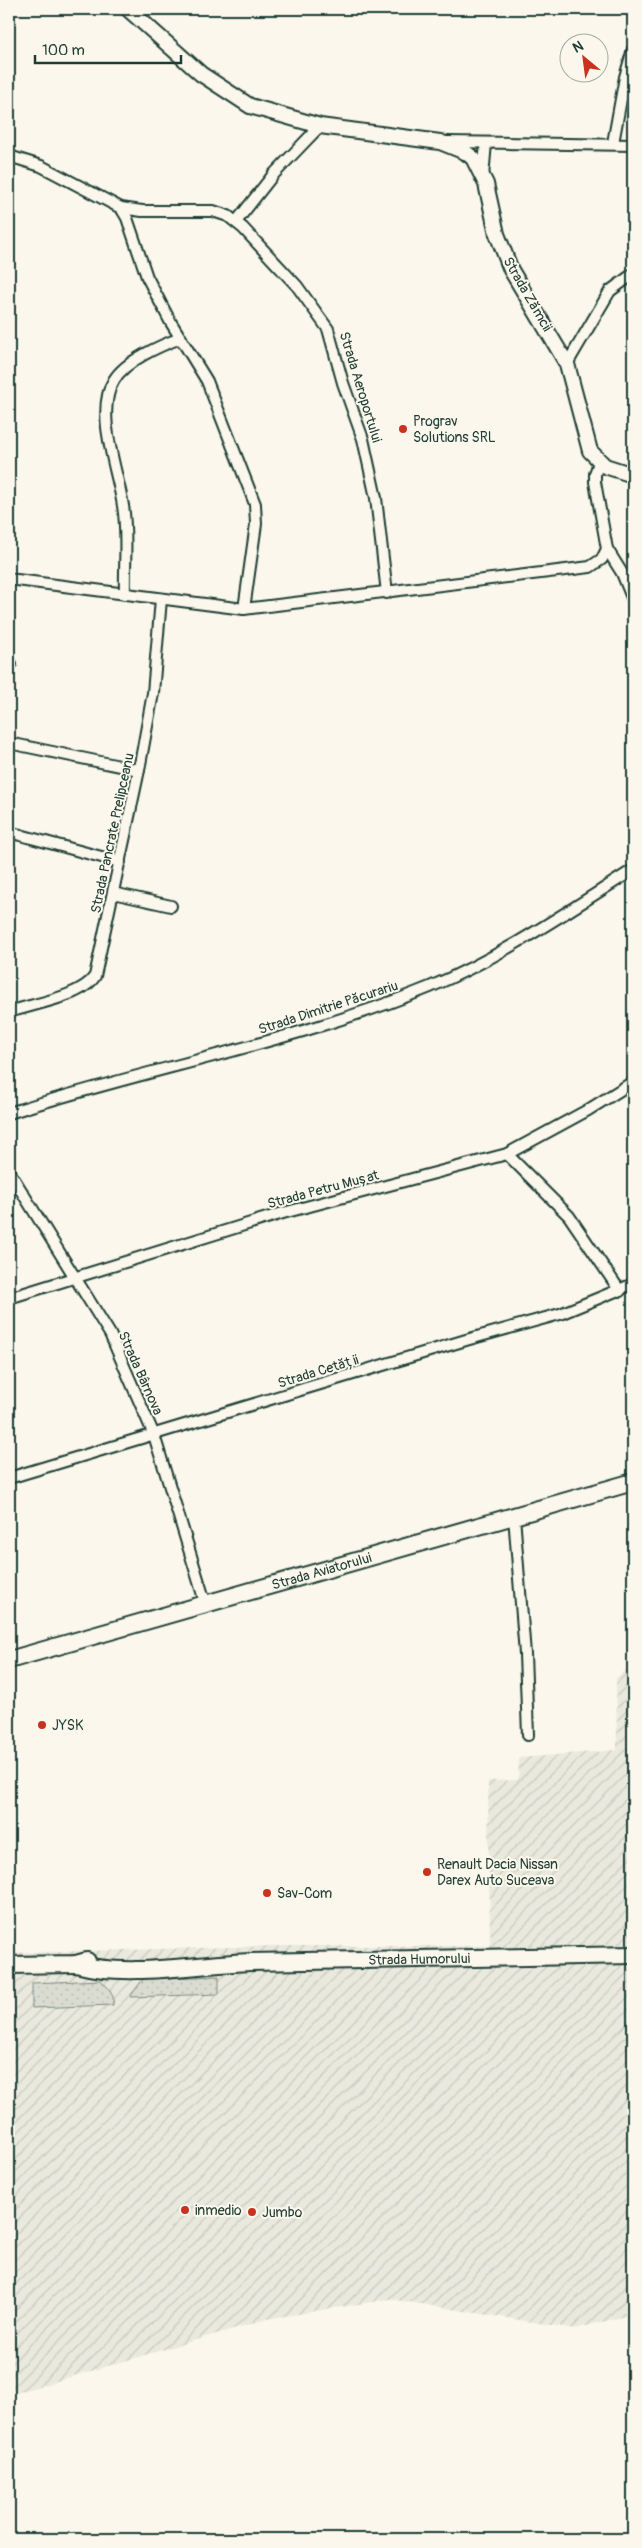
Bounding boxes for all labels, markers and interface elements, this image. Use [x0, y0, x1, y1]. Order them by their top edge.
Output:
scale bar [35, 32, 181, 64]
north arrow [560, 32, 610, 82]
text: N [570, 37, 586, 57]
text: 100 m [42, 41, 85, 60]
street label: Strada Zămcii [499, 254, 556, 335]
street label: Strada Aeroportului [336, 330, 386, 445]
place label: Prograv Solutions SRL [413, 413, 496, 446]
marker: Prograv Solutions SRL [397, 423, 409, 435]
street label: Strada Pancrate Prelipceanu [87, 751, 138, 915]
street label: Strada Dimitrie Păcurariu [256, 977, 400, 1038]
street label: Strada Petru Mușat [266, 1166, 381, 1212]
street label: Strada Bârnova [115, 1329, 167, 1418]
street label: Strada Cetății [276, 1351, 361, 1392]
street label: Strada Aviatorului [270, 1549, 374, 1594]
place label: JYSK [52, 1717, 84, 1734]
marker: JYSK [36, 1719, 48, 1731]
place label: Renault Dacia Nissan Darex Auto Suceava [437, 1856, 558, 1889]
marker: Renault Dacia Nissan Darex Auto Suceava [421, 1866, 433, 1878]
place label: Sav-Com [277, 1885, 332, 1902]
marker: Sav-Com [261, 1887, 273, 1899]
street label: Strada Humorului [368, 1950, 471, 1969]
place label: inmedio [195, 2202, 242, 2219]
marker: inmedio [179, 2204, 191, 2216]
place label: Jumbo [262, 2204, 303, 2221]
marker: Jumbo [246, 2206, 258, 2218]

